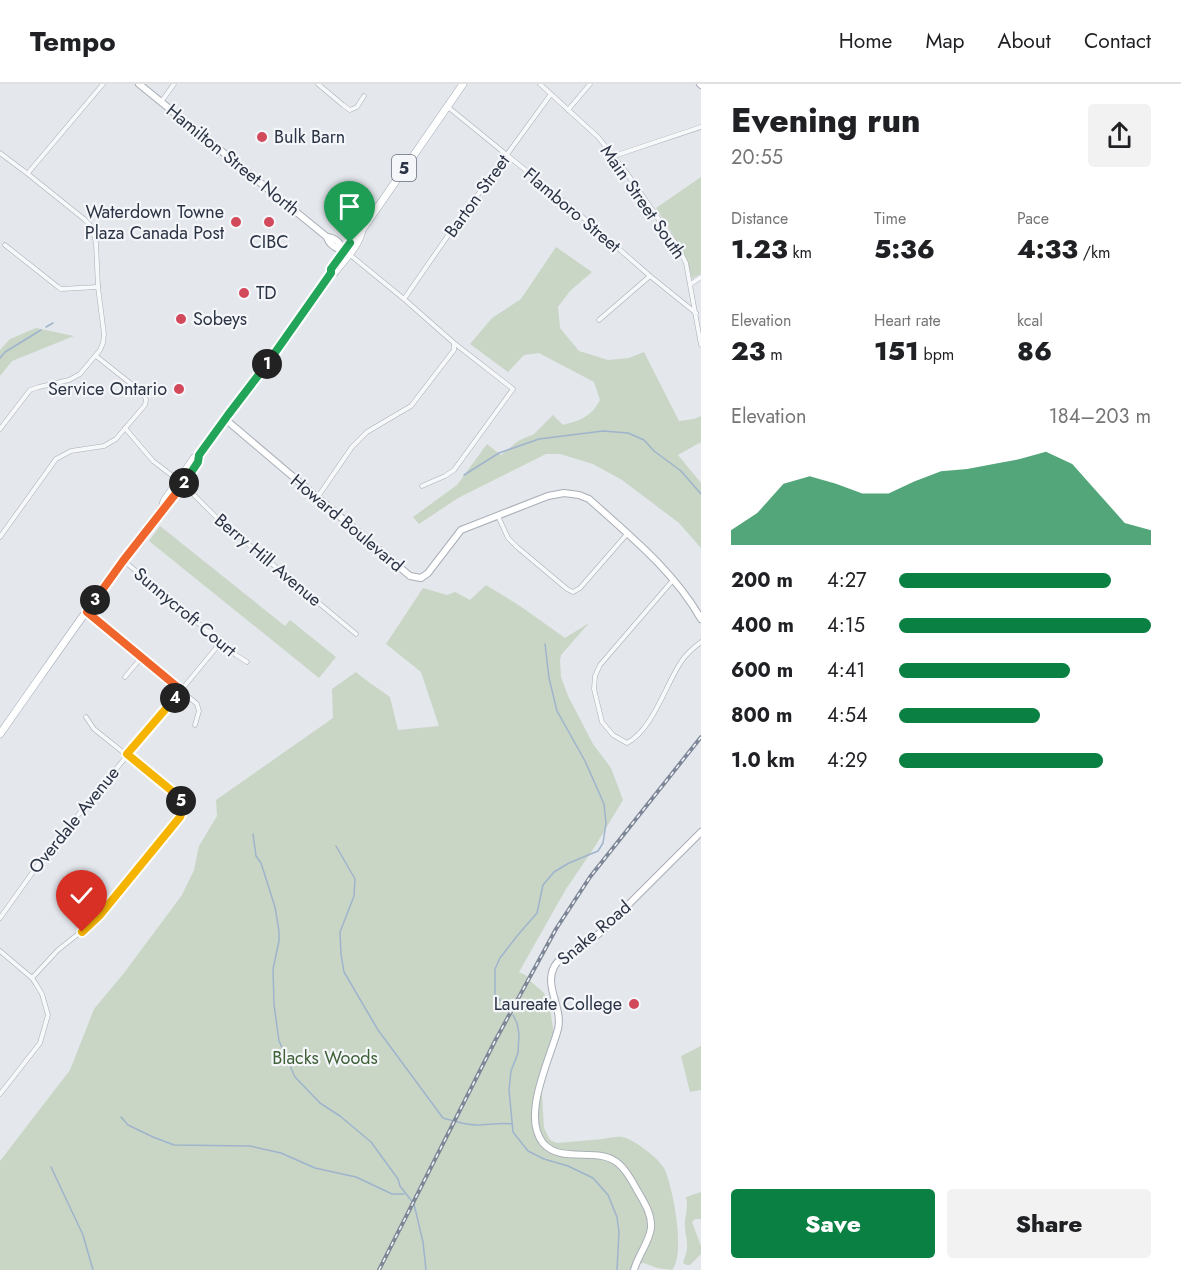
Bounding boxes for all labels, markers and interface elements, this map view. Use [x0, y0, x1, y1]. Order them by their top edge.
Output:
text: Tempo [30, 21, 116, 62]
text: Home [839, 26, 892, 56]
text: Map [925, 26, 965, 56]
text: About [998, 26, 1051, 56]
text: Contact [1084, 26, 1151, 56]
text: Evening run [731, 97, 921, 144]
street label: Hamilton Street North [161, 98, 305, 222]
button: share [1088, 104, 1151, 167]
place label: Bulk Barn [274, 124, 345, 150]
marker: Bulk Barn [255, 130, 269, 144]
street label: Main Street South [594, 140, 692, 264]
text: 20:55 [731, 143, 783, 172]
street label: Barton Street [438, 149, 516, 243]
road number: 5 [392, 155, 416, 181]
street label: Flamboro Street [518, 161, 627, 259]
pin [324, 181, 375, 243]
icon: arrive [333, 190, 366, 223]
place label: Waterdown Towne Plaza Canada Post [85, 199, 225, 246]
text: Distance [731, 207, 788, 230]
text: Time [874, 207, 906, 230]
text: Pace [1017, 207, 1049, 230]
marker: Waterdown Towne Plaza Canada Post [229, 215, 243, 229]
marker: CIBC [262, 215, 276, 229]
place label: CIBC [249, 229, 289, 255]
text: 1.23 [731, 230, 788, 268]
text: 5:36 [874, 230, 935, 268]
text: 4:33 [1017, 230, 1078, 268]
text: km [788, 241, 812, 264]
text: /km [1078, 241, 1111, 264]
place label: TD [256, 280, 277, 306]
marker: TD [237, 286, 251, 300]
place label: Sobeys [193, 306, 247, 332]
text: Elevation [731, 309, 791, 332]
text: Heart rate [874, 309, 941, 332]
text: kcal [1017, 309, 1043, 332]
marker: Sobeys [174, 312, 188, 326]
text: 23 [731, 332, 765, 370]
text: 151 [874, 332, 919, 370]
text: 86 [1017, 332, 1052, 370]
text: m [765, 343, 783, 366]
text: bpm [919, 343, 954, 366]
pin: 1 [252, 349, 282, 379]
text: 1 [263, 352, 271, 375]
place label: Service Ontario [48, 376, 167, 402]
marker: Service Ontario [172, 382, 186, 396]
text: Elevation [731, 402, 806, 431]
text: 184–203 m [1049, 402, 1151, 431]
pin: 2 [169, 468, 199, 498]
street label: Howard Boulevard [285, 468, 409, 578]
text: 2 [179, 471, 189, 494]
street label: Berry Hill Avenue [209, 507, 327, 613]
street label: Sunnycroft Court [128, 561, 243, 663]
text: 200 m [731, 566, 793, 595]
text: 4:27 [827, 566, 867, 595]
pin: 3 [80, 585, 110, 615]
text: 3 [90, 588, 100, 611]
text: 400 m [731, 611, 794, 640]
text: 4:15 [827, 611, 865, 640]
text: 600 m [731, 656, 793, 685]
text: 4:41 [827, 656, 865, 685]
pin: 4 [160, 683, 190, 713]
text: 4 [169, 686, 181, 709]
text: 800 m [731, 701, 792, 730]
text: 4:54 [827, 701, 868, 730]
text: 1.0 km [731, 746, 795, 775]
text: 4:29 [827, 746, 868, 775]
street label: Overdale Avenue [23, 761, 125, 879]
pin: 5 [166, 786, 196, 816]
text: 5 [176, 789, 186, 812]
pin [56, 870, 107, 932]
icon: check [65, 879, 98, 912]
street label: Snake Road [552, 894, 636, 972]
place label: Laureate College [494, 991, 622, 1017]
marker: Laureate College [627, 997, 641, 1011]
park label: Blacks Woods [272, 1045, 378, 1071]
button: Save [731, 1189, 935, 1258]
button: Share [947, 1189, 1151, 1258]

